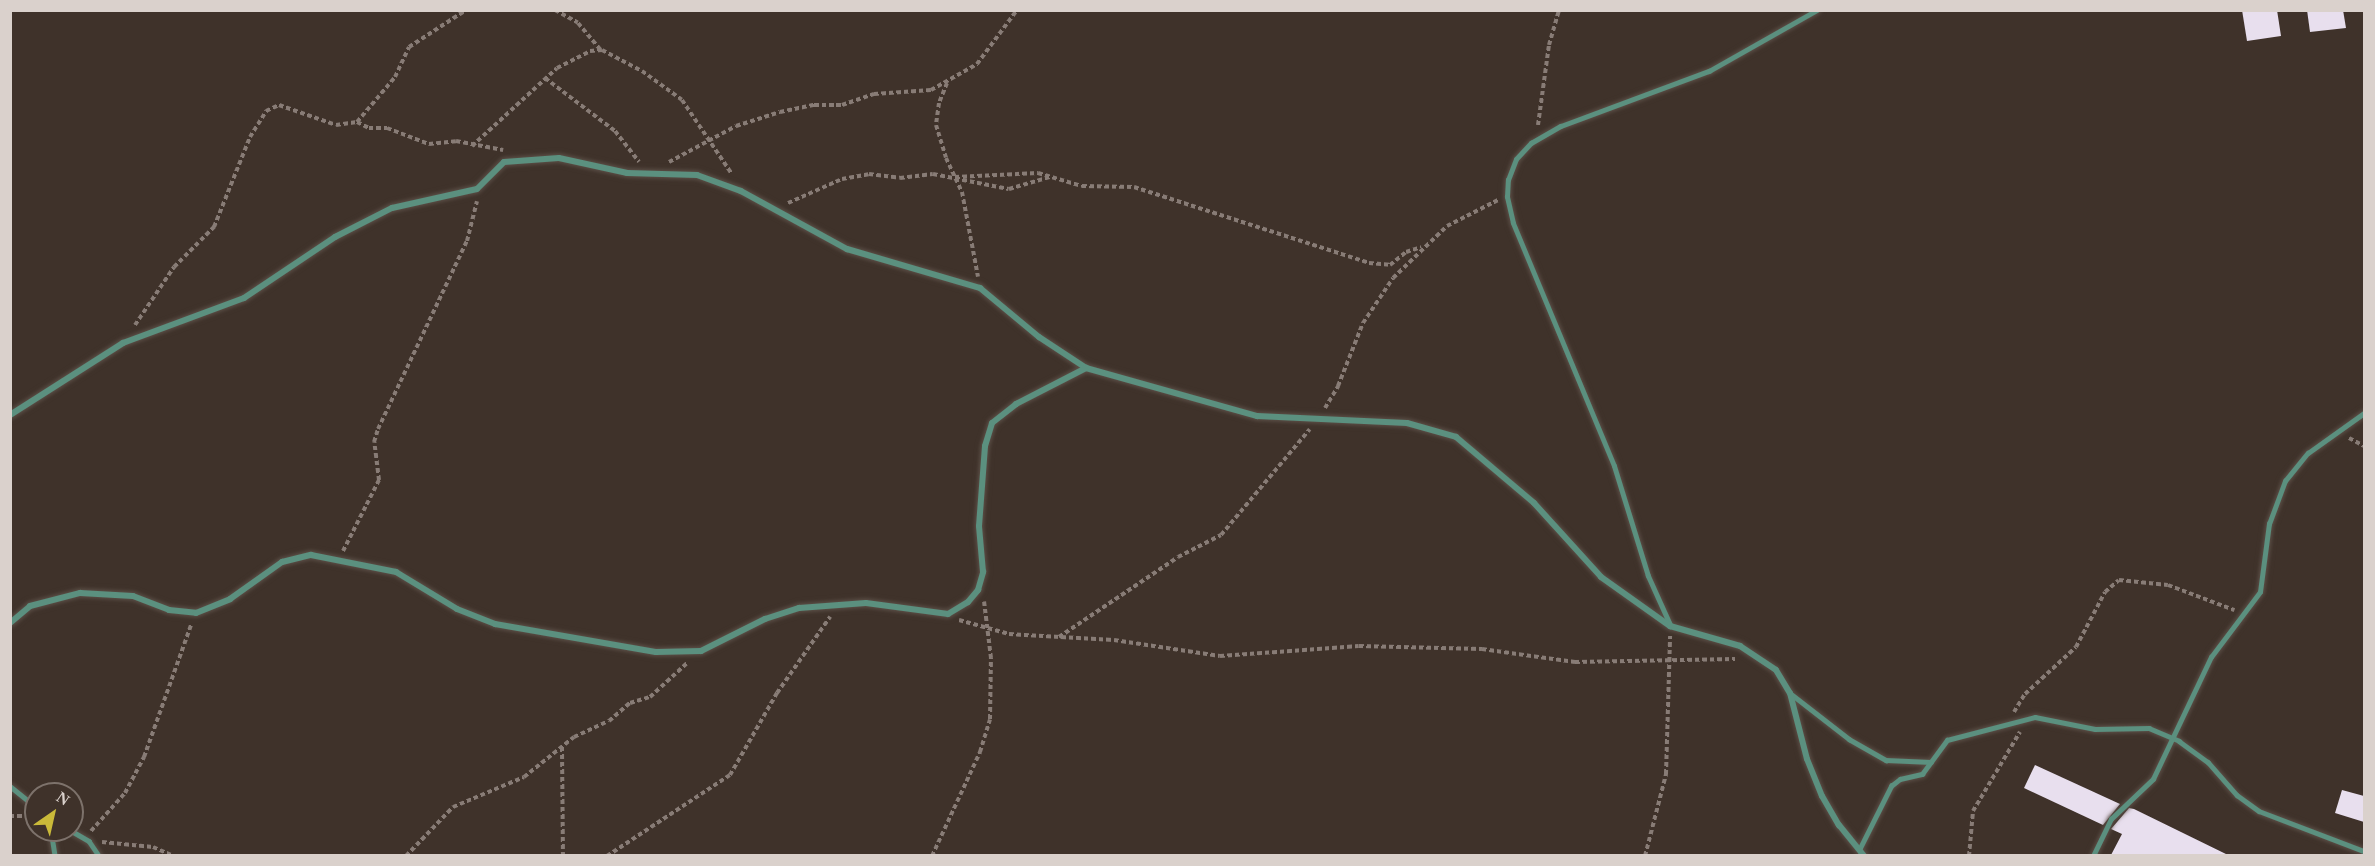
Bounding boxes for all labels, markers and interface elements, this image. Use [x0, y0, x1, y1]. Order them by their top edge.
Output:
north arrow [24, 782, 84, 842]
text: N [54, 788, 73, 809]

